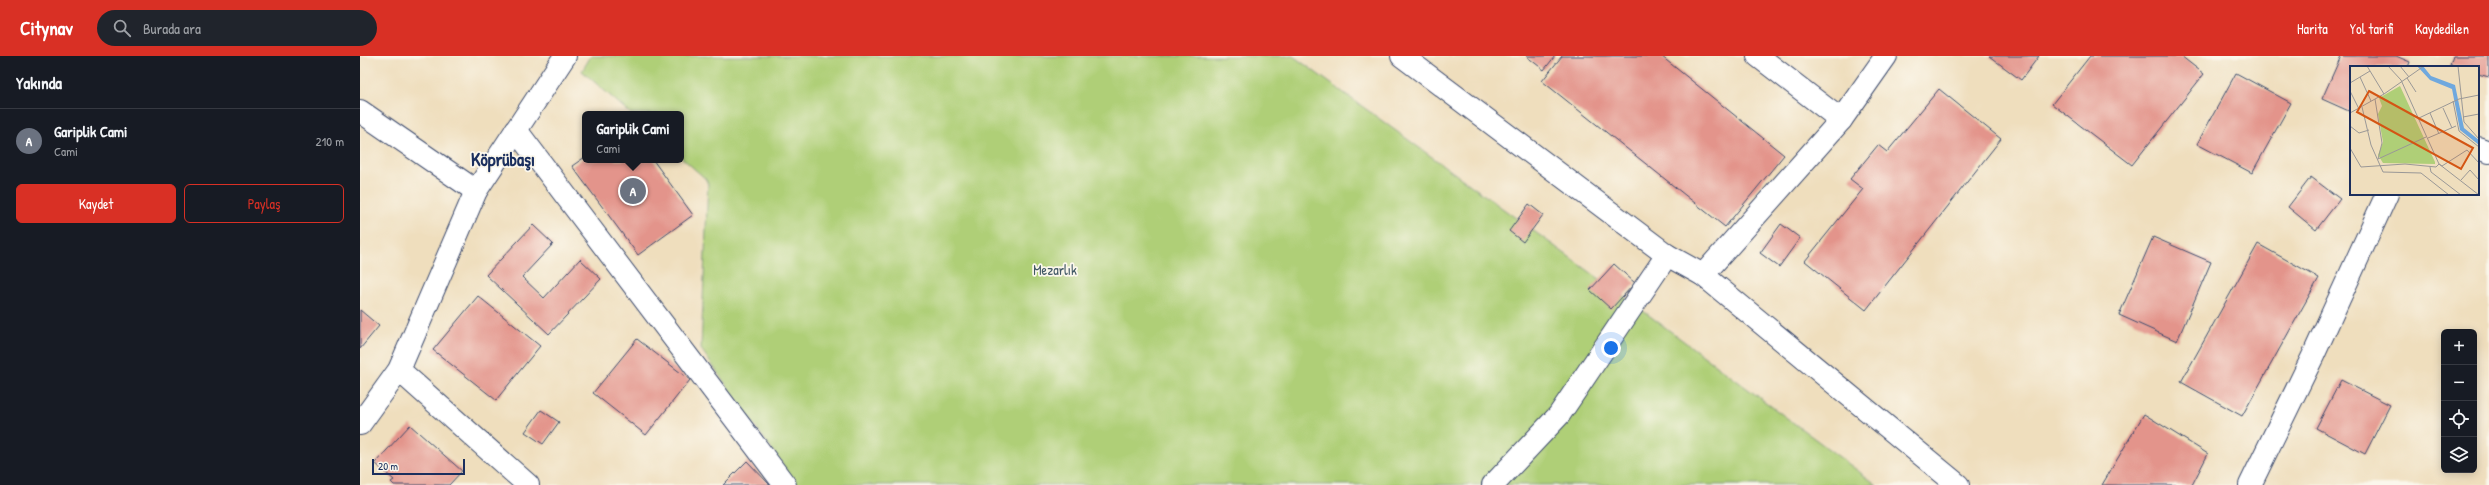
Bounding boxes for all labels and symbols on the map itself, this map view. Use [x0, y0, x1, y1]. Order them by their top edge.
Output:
inset map [2350, 66, 2479, 195]
district label: Köprübaşı [471, 147, 535, 173]
pin: A [620, 176, 646, 206]
park label: Mezarlık [1033, 260, 1077, 279]
your location [1601, 338, 1621, 358]
scale bar [372, 457, 465, 476]

